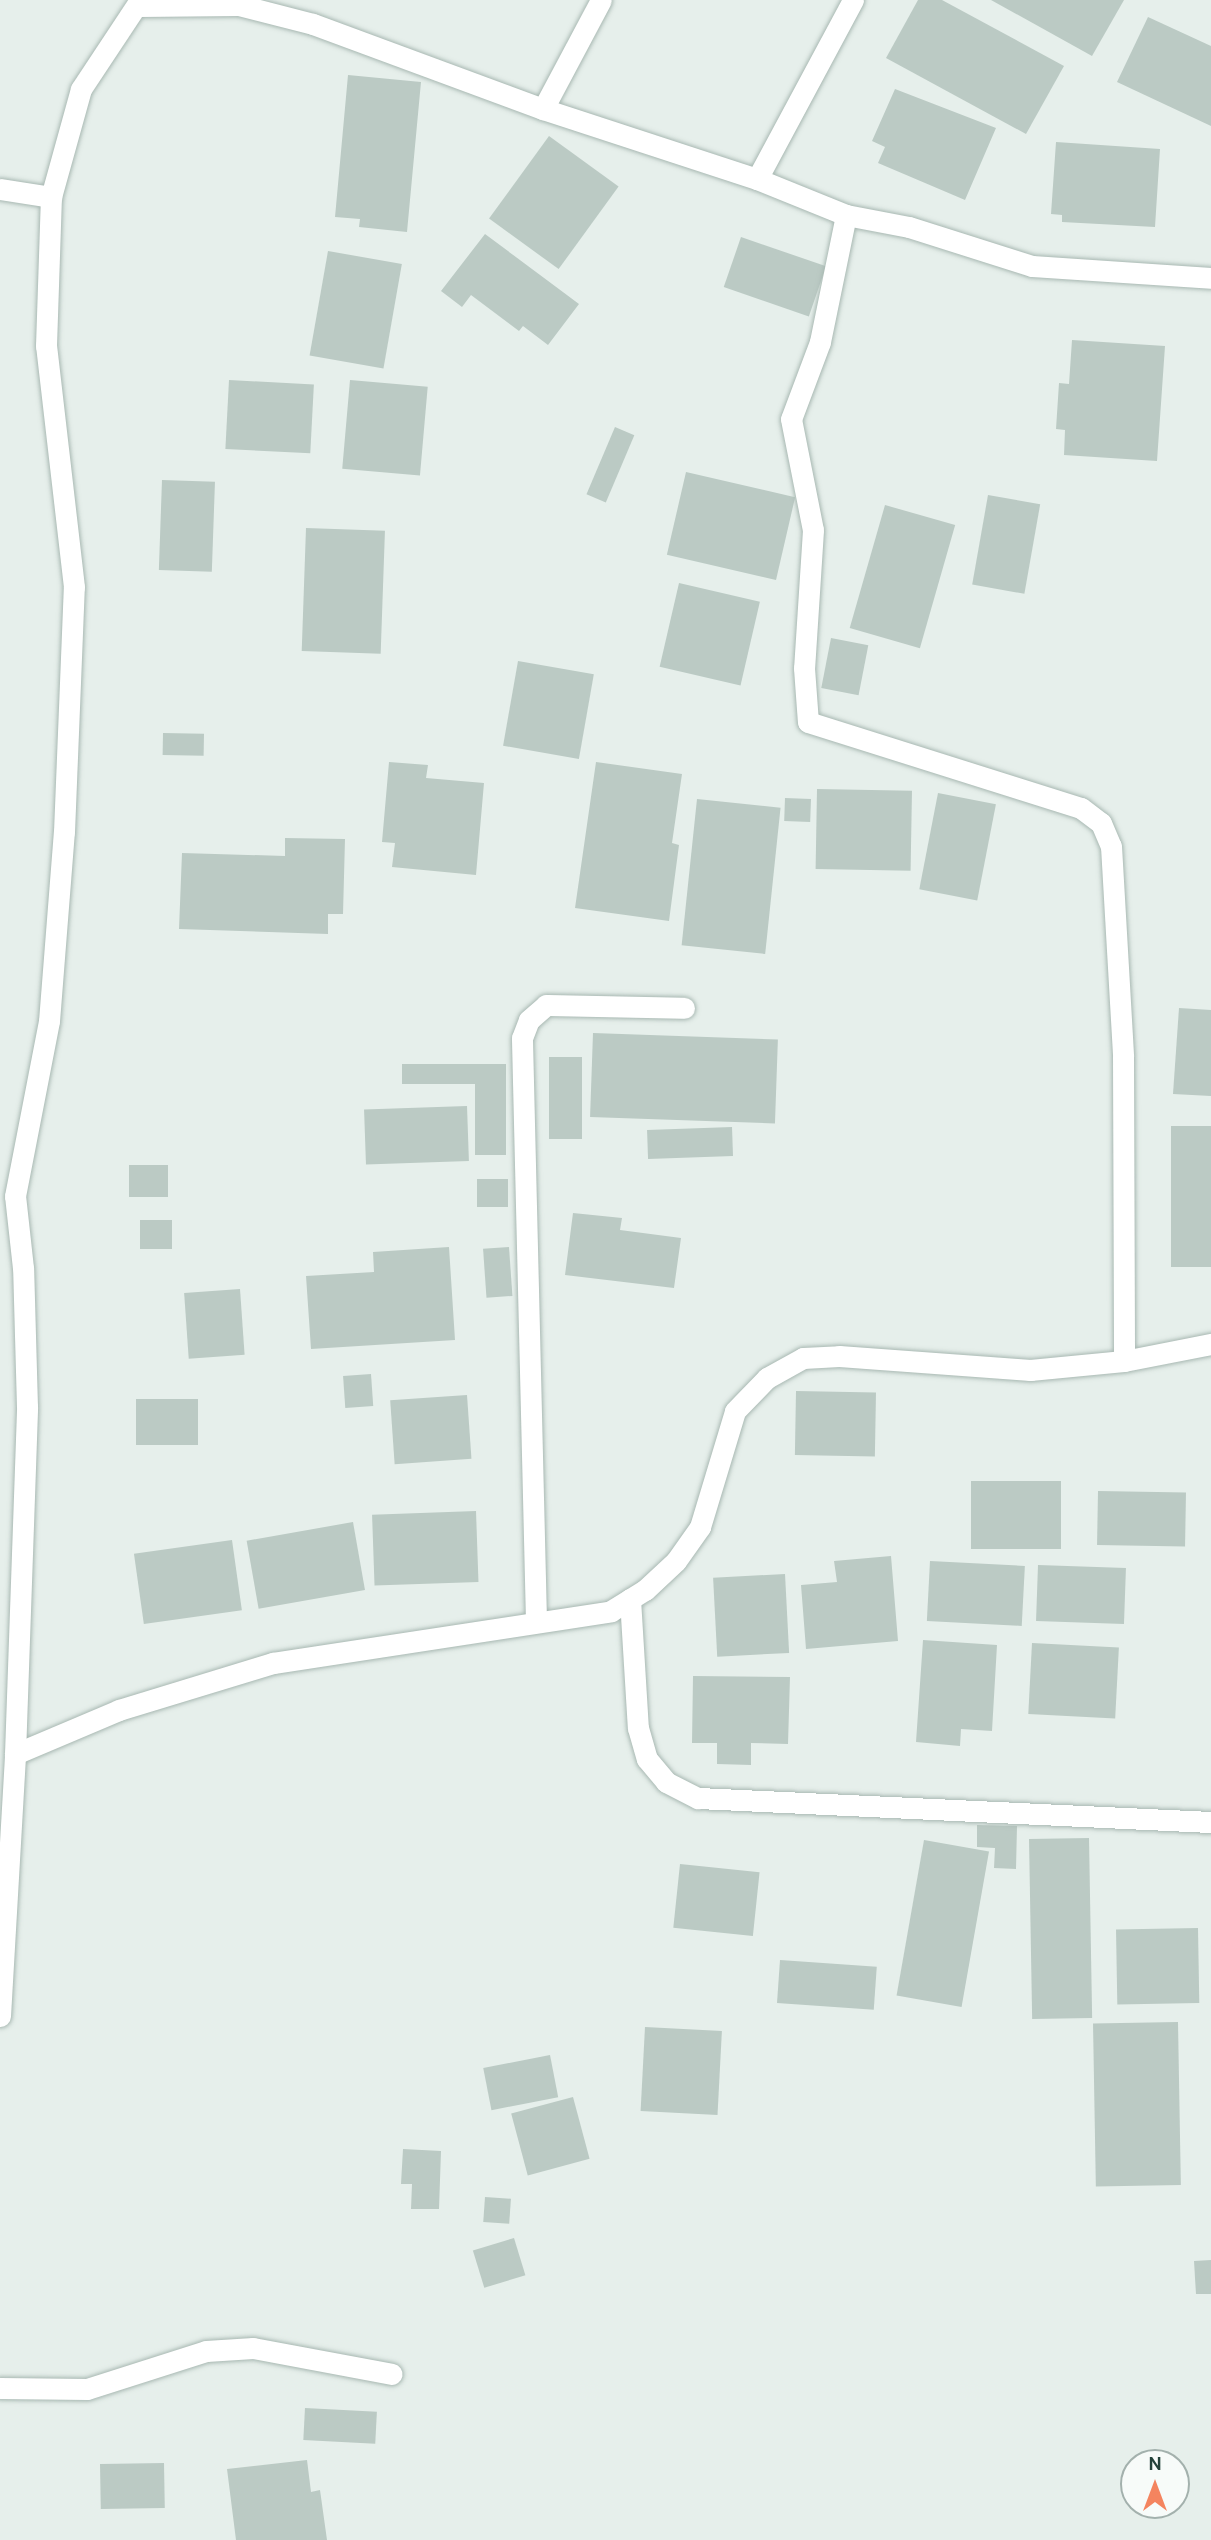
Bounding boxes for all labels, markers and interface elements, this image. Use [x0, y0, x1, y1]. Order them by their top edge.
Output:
north arrow [1120, 2449, 1190, 2519]
text: N [1148, 2453, 1162, 2477]

